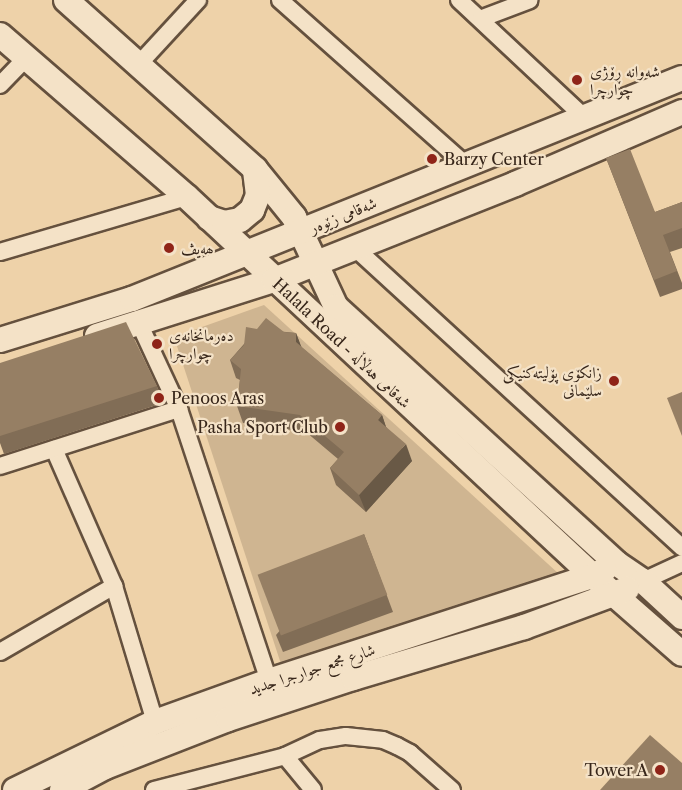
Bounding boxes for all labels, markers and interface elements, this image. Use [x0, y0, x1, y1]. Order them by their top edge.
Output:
place label: شەوانە ڕۆژی چوارچرا [590, 61, 660, 99]
marker: شەوانە ڕۆژی چوارچرا [568, 71, 586, 89]
place label: Barzy Center [444, 149, 544, 169]
marker: Barzy Center [425, 152, 439, 166]
street label: شەقامی زێوەر [307, 193, 379, 237]
place label: ھەیڤ [181, 238, 213, 258]
marker: ھەیڤ [162, 241, 176, 255]
street label: Halala Road - شەقامی هەڵاڵە [269, 274, 415, 412]
place label: دەرمانخانەی چوارچرا [169, 325, 234, 363]
marker: دەرمانخانەی چوارچرا [150, 337, 164, 351]
place label: زانکۆی پۆلیتەکنیکی سلێمانی [503, 362, 602, 400]
marker: زانکۆی پۆلیتەکنیکی سلێمانی [607, 374, 621, 388]
place label: Penoos Aras [171, 388, 265, 408]
marker: Penoos Aras [152, 391, 166, 405]
place label: Pasha Sport Club [197, 417, 328, 437]
marker: Pasha Sport Club [333, 420, 347, 434]
street label: شارع مجمع جوارجرا جديد [247, 640, 377, 698]
place label: Tower A [584, 760, 648, 780]
marker: Tower A [653, 763, 667, 777]

